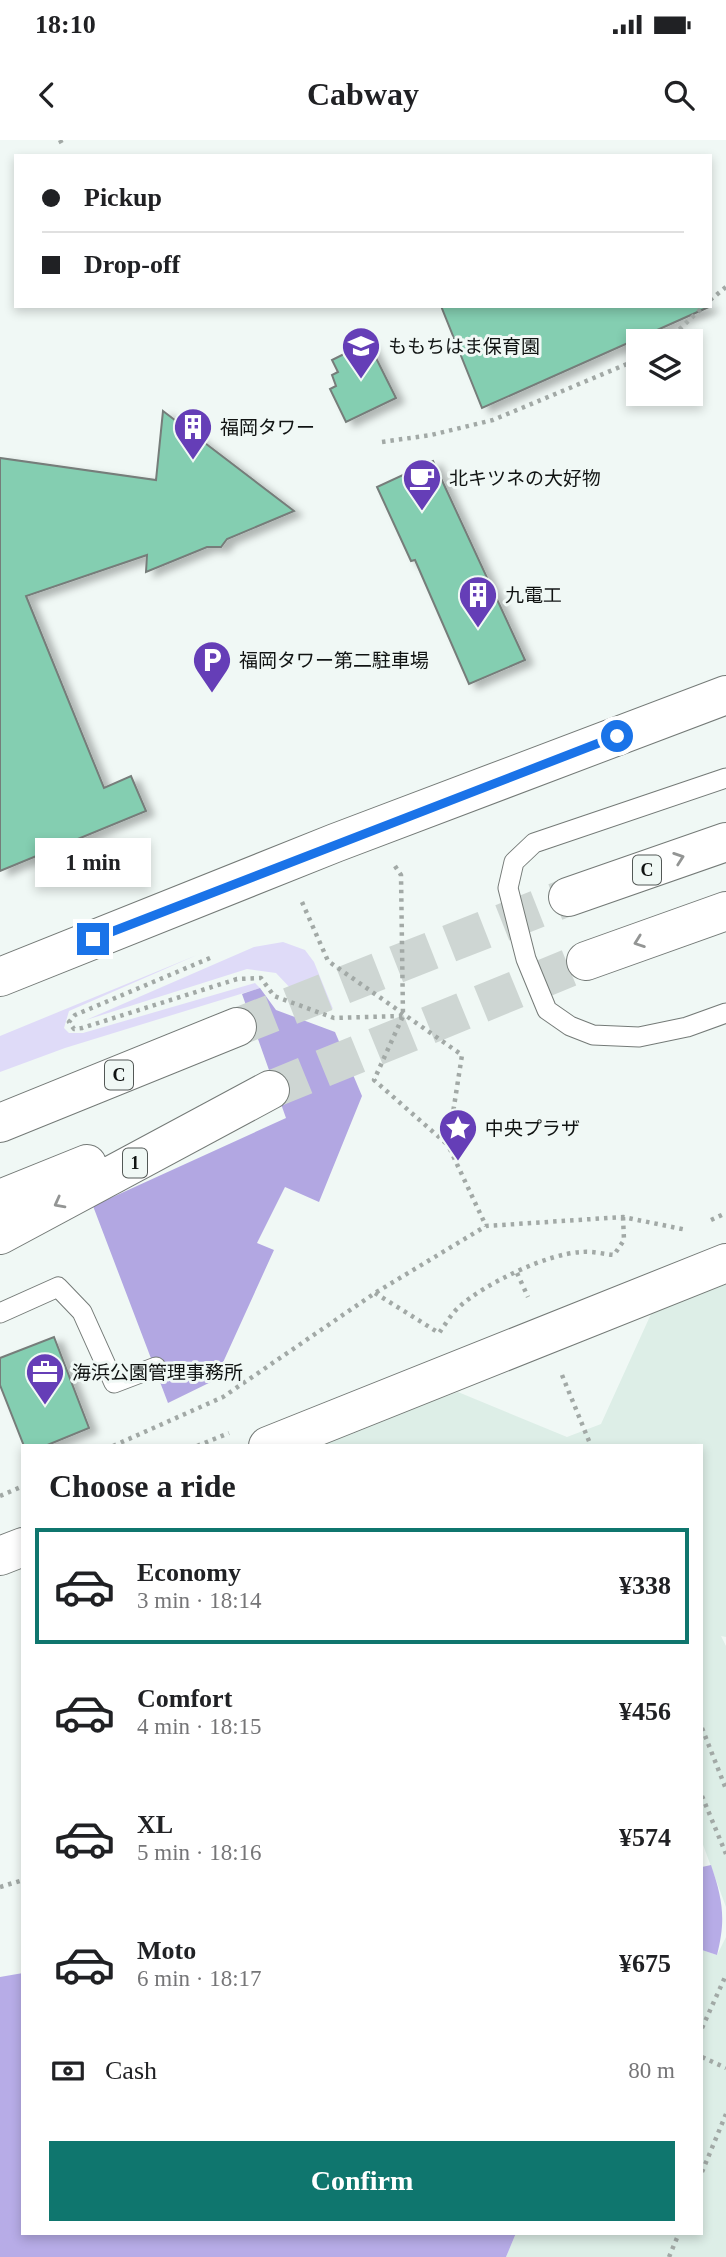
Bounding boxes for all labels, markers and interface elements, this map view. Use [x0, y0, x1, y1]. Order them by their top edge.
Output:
text: 18:10 [35, 10, 96, 39]
icon: back [28, 76, 66, 114]
text: Cabway [307, 76, 419, 112]
icon: search [660, 76, 698, 114]
text: Pickup [84, 183, 162, 212]
text: Drop-off [84, 250, 180, 279]
school or university icon: ももちはま保育園 [340, 325, 382, 380]
map controls [626, 329, 703, 406]
button: layers [626, 329, 703, 406]
place label: ももちはま保育園 [388, 336, 540, 357]
building icon: 福岡タワー [172, 406, 214, 461]
place label: 福岡タワー [220, 417, 315, 438]
cafe icon: 北キツネの大好物 [401, 457, 443, 512]
place label: 北キツネの大好物 [449, 468, 601, 489]
building icon: 九電工 [457, 574, 499, 629]
place label: 九電工 [505, 585, 562, 606]
parking icon: 福岡タワー第二駐車場 [191, 639, 233, 694]
place label: 福岡タワー第二駐車場 [239, 650, 429, 671]
route start [601, 720, 633, 752]
callout: 1 min [35, 838, 151, 886]
text: 1 min [65, 850, 121, 875]
one-way arrow [672, 852, 684, 866]
road number: C [633, 856, 661, 884]
route end [77, 923, 109, 955]
one-way arrow [633, 934, 645, 948]
road number: C [105, 1060, 133, 1090]
place icon: 中央プラザ [437, 1107, 479, 1162]
place label: 中央プラザ [485, 1118, 580, 1139]
road number: 1 [123, 1148, 147, 1178]
one-way arrow [54, 1195, 66, 1209]
office icon: 海浜公園管理事務所 [24, 1351, 66, 1406]
place label: 海浜公園管理事務所 [72, 1362, 243, 1383]
text: Choose a ride [49, 1468, 236, 1504]
icon: car [53, 1555, 116, 1618]
text: Economy [137, 1558, 241, 1587]
text: ¥338 [619, 1571, 671, 1600]
text: 3 min · 18:14 [137, 1588, 262, 1613]
icon: car [53, 1681, 116, 1744]
text: Comfort [137, 1684, 232, 1713]
text: ¥456 [619, 1697, 671, 1726]
text: 4 min · 18:15 [137, 1714, 262, 1739]
icon: car [53, 1807, 116, 1870]
text: XL [137, 1810, 173, 1839]
text: ¥574 [619, 1823, 671, 1852]
text: 5 min · 18:16 [137, 1840, 262, 1865]
icon: car [53, 1933, 116, 1996]
text: Moto [137, 1936, 196, 1965]
text: ¥675 [619, 1949, 671, 1978]
text: 6 min · 18:17 [137, 1966, 262, 1991]
icon: cash [49, 2052, 87, 2090]
text: Cash [105, 2056, 157, 2085]
text: 80 m [628, 2058, 675, 2083]
button: Confirm [49, 2141, 675, 2221]

